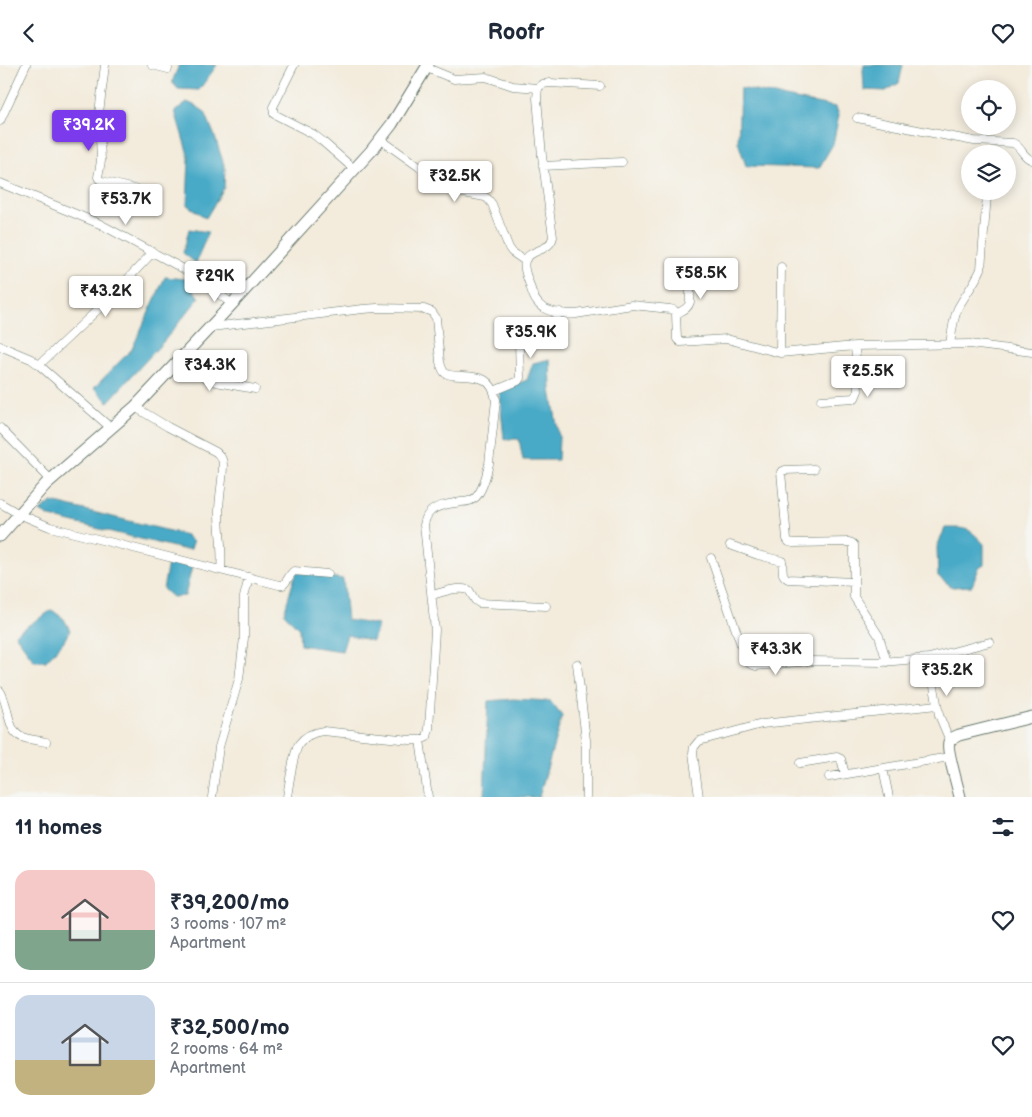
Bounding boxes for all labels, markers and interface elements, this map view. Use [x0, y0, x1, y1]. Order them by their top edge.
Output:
icon: back [15, 19, 43, 47]
text: Roofr [488, 19, 544, 46]
icon: heart [989, 19, 1017, 47]
map controls [961, 80, 1016, 200]
button: locate [961, 80, 1016, 135]
pin: ₹39.2K [48, 109, 130, 152]
text: ₹39.2K [63, 116, 115, 135]
button: layers [961, 145, 1016, 200]
pin: ₹32.5K [414, 161, 496, 203]
text: ₹32.5K [429, 167, 481, 186]
pin: ₹53.7K [85, 184, 167, 226]
text: ₹53.7K [101, 190, 151, 209]
pin: ₹58.5K [660, 257, 742, 300]
pin: ₹29K [185, 261, 245, 303]
text: ₹58.5K [675, 264, 727, 283]
text: ₹29K [196, 267, 235, 286]
pin: ₹43.2K [65, 275, 147, 318]
text: ₹43.2K [80, 282, 132, 301]
pin: ₹35.9K [490, 317, 572, 359]
text: ₹35.9K [505, 323, 557, 342]
pin: ₹34.3K [169, 349, 251, 392]
pin: ₹25.5K [827, 355, 909, 398]
text: ₹34.3K [184, 356, 236, 375]
text: ₹25.5K [842, 362, 894, 381]
pin: ₹43.3K [735, 633, 817, 676]
text: ₹43.3K [750, 640, 802, 659]
pin: ₹35.2K [906, 655, 988, 697]
text: ₹35.2K [921, 661, 973, 680]
icon: filters [989, 813, 1017, 841]
text: 11 homes [15, 815, 102, 840]
icon: home [55, 890, 115, 950]
text: ₹39,200/mo [170, 890, 289, 915]
icon: heart [989, 906, 1017, 934]
text: 3 rooms · 107 m² [170, 915, 286, 934]
text: Apartment [170, 934, 246, 953]
icon: home [55, 1015, 115, 1075]
text: ₹32,500/mo [170, 1015, 290, 1040]
icon: heart [989, 1031, 1017, 1059]
text: 2 rooms · 64 m² [170, 1040, 283, 1059]
text: Apartment [170, 1059, 246, 1078]

